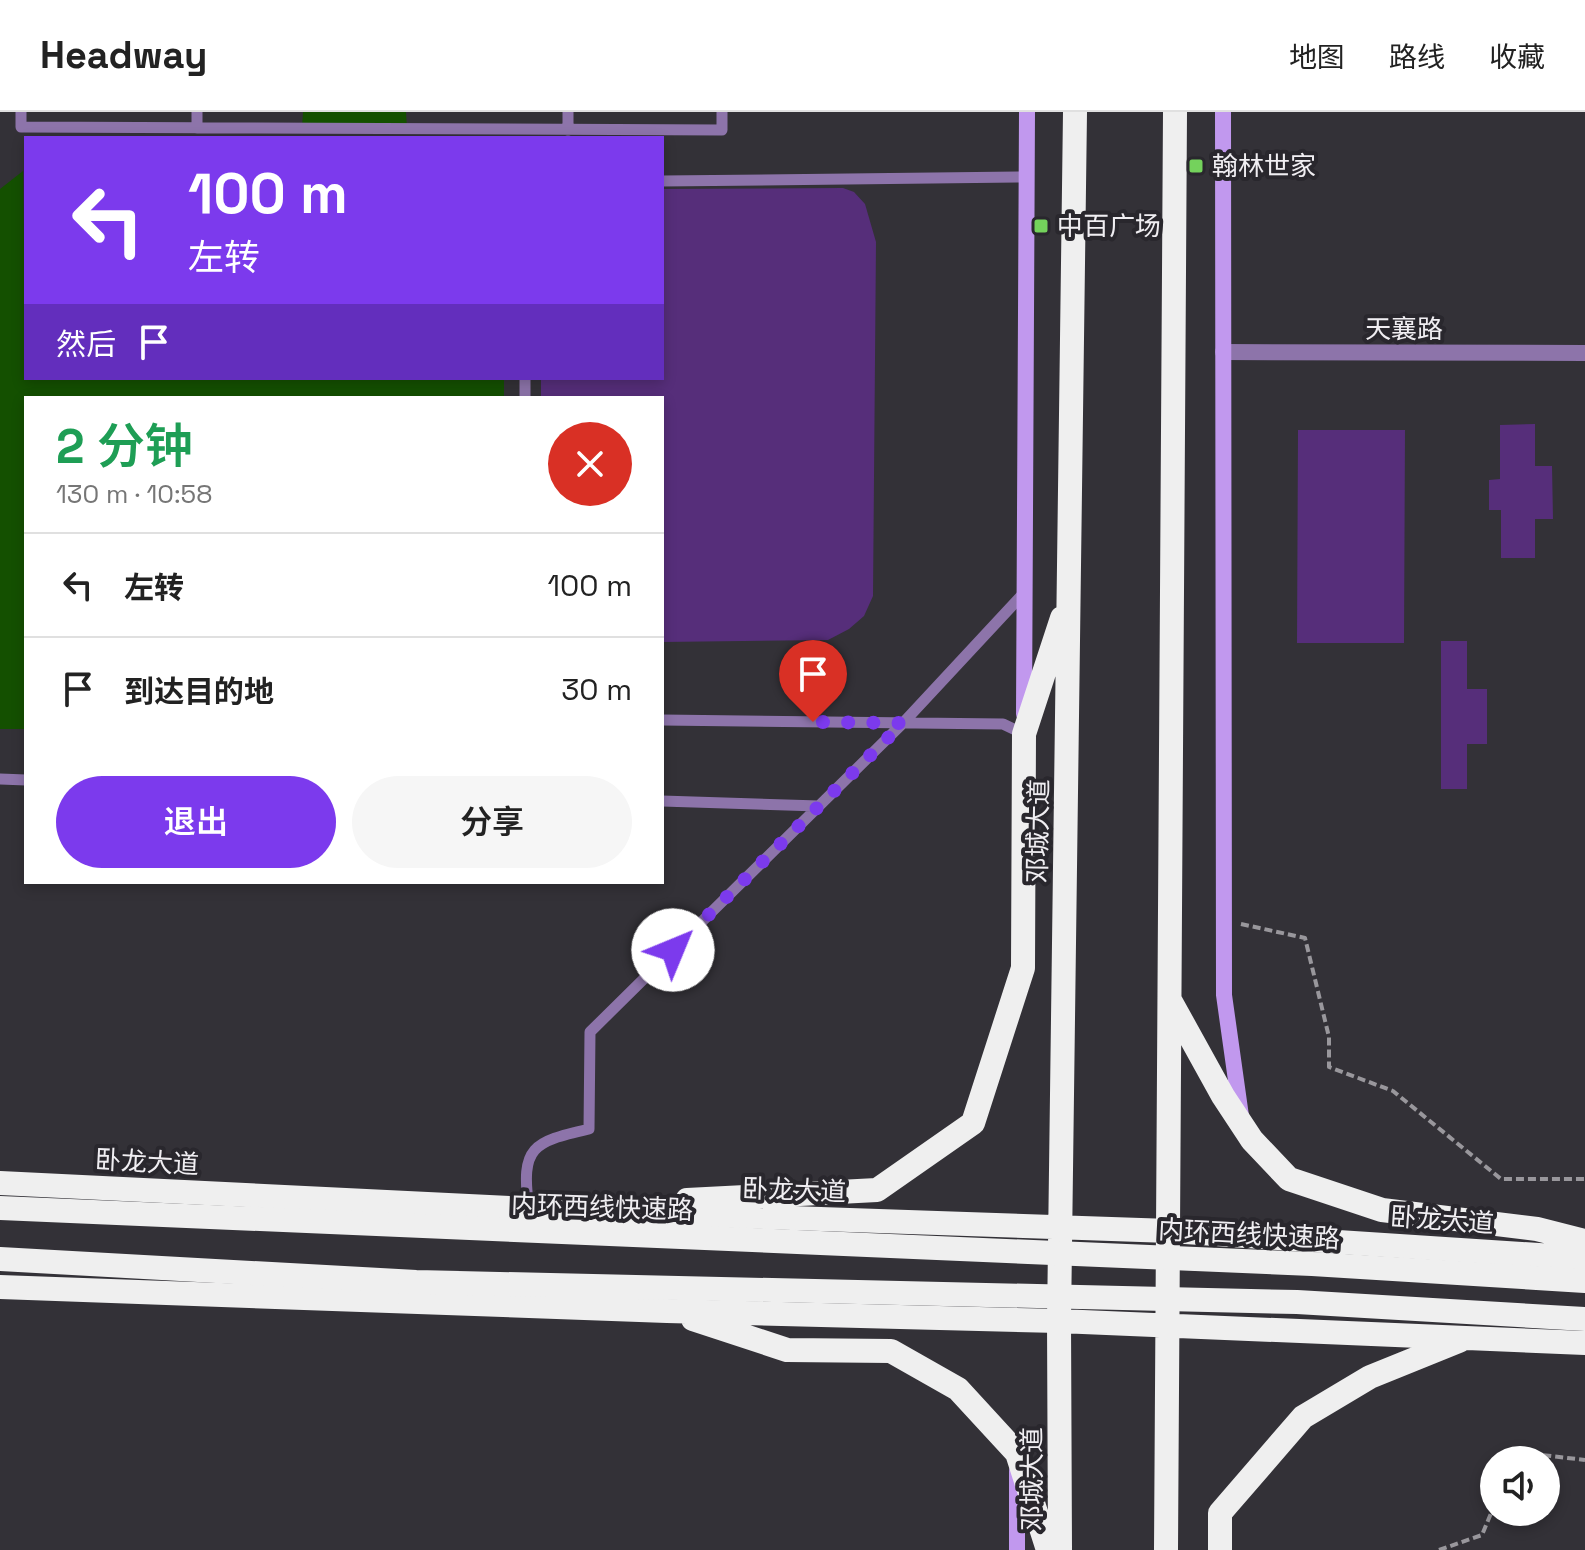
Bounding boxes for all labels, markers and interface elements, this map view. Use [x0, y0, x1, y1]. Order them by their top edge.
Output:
text: Headway [40, 31, 207, 79]
text: 地图 [1289, 39, 1345, 75]
text: 路线 [1389, 39, 1445, 75]
text: 收藏 [1489, 39, 1545, 75]
place label: 翰林世家 [1212, 149, 1316, 183]
marker: 翰林世家 [1187, 157, 1205, 175]
text: 100 m [188, 158, 348, 229]
icon: left [56, 168, 160, 272]
place label: 中百广场 [1057, 209, 1161, 243]
marker: 中百广场 [1032, 217, 1050, 235]
text: 左转 [188, 235, 260, 281]
street label: 天襄路 [1365, 312, 1443, 346]
icon: arrive [132, 320, 176, 364]
text: 然后 [56, 325, 116, 364]
text: 2 分钟 [56, 416, 193, 477]
button: close [548, 422, 632, 506]
text: 130 m · 10:58 [56, 477, 212, 511]
icon: left [56, 563, 100, 607]
text: 100 m [547, 566, 632, 605]
text: 左转 [124, 568, 184, 607]
pin [779, 640, 847, 722]
icon: arrive [791, 652, 835, 696]
icon: arrive [56, 667, 100, 711]
text: 30 m [561, 670, 632, 709]
text: 到达目的地 [124, 672, 274, 711]
button: 退出 [56, 776, 336, 868]
button: 分享 [352, 776, 632, 868]
street label: 邓城大道 [1020, 779, 1056, 883]
position arrow [631, 908, 715, 992]
street label: 卧龙大道 [94, 1142, 200, 1182]
street label: 卧龙大道 [741, 1171, 847, 1209]
street label: 内环西线快速路 [510, 1187, 694, 1227]
street label: 卧龙大道 [1389, 1199, 1495, 1241]
street label: 内环西线快速路 [1157, 1212, 1341, 1256]
street label: 邓城大道 [1015, 1427, 1049, 1531]
map controls [1480, 1446, 1560, 1526]
button: sound [1480, 1446, 1560, 1526]

